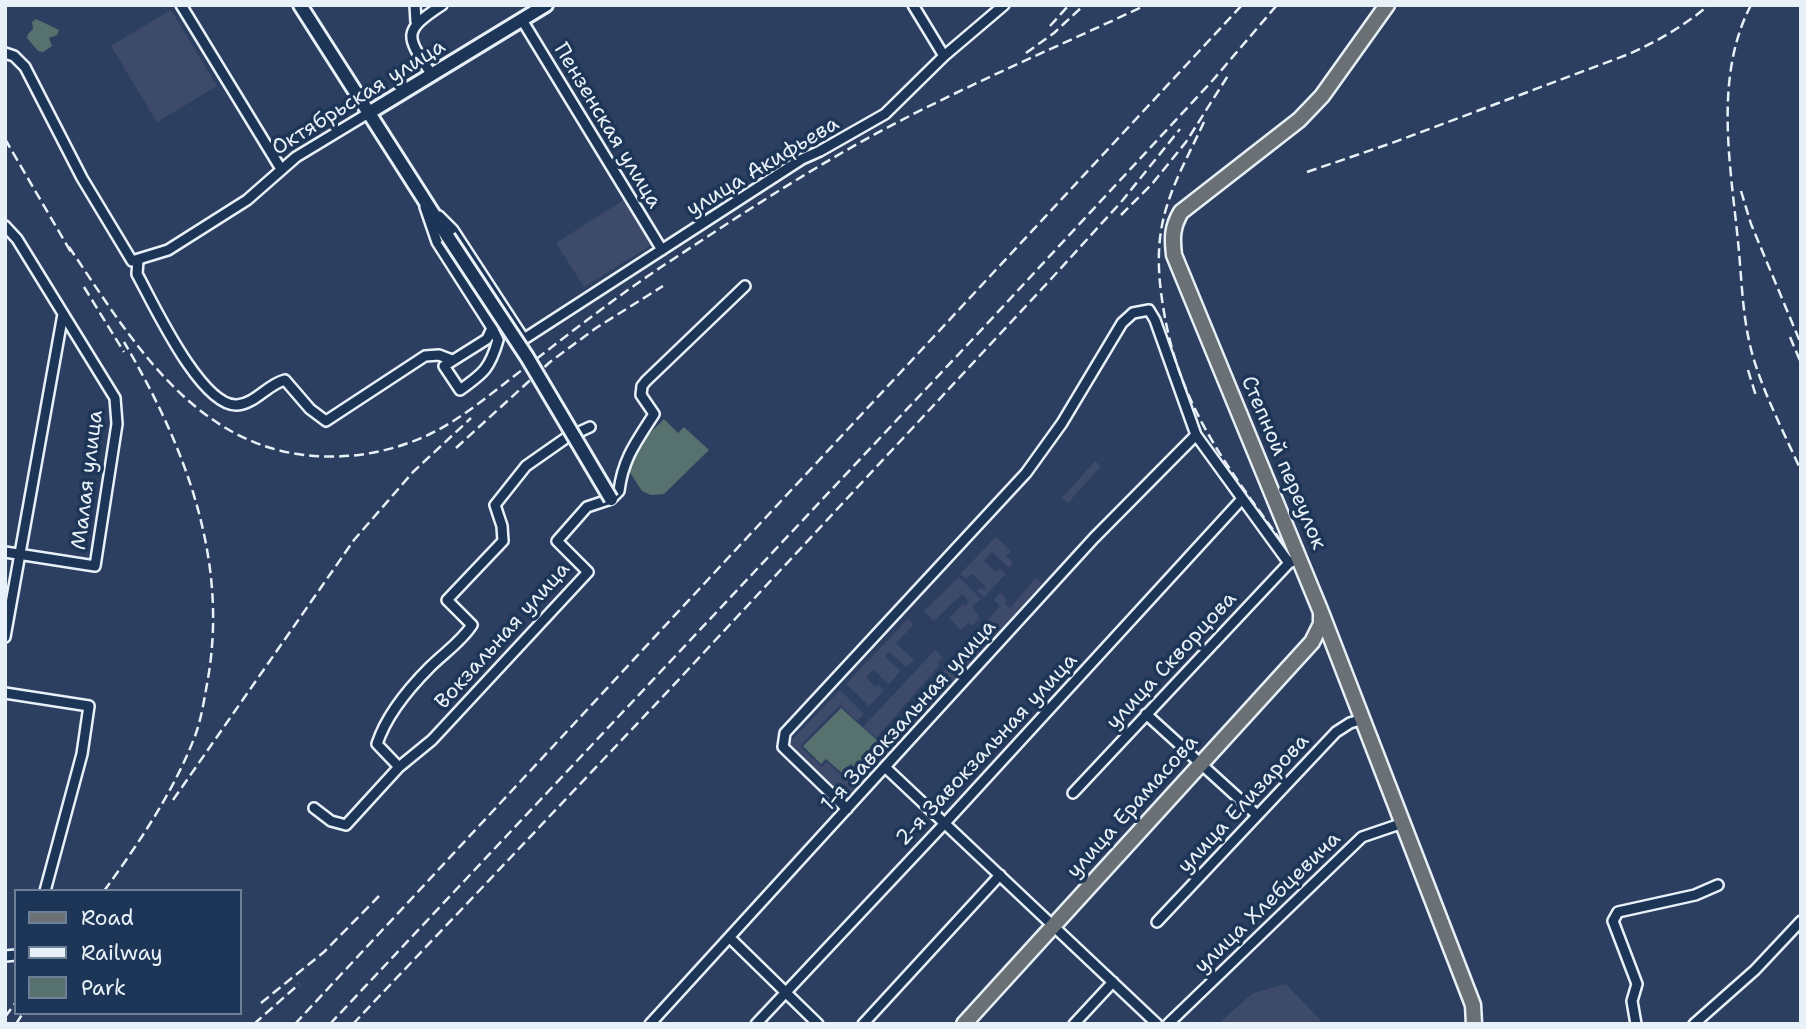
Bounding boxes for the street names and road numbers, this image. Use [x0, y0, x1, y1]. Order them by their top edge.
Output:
street label: Октябрьская улица [268, 34, 450, 162]
street label: Пензенская улица [548, 39, 666, 213]
street label: улица Акифьева [682, 111, 844, 223]
street label: Степной переулок [1235, 372, 1331, 554]
street label: Малая улица [67, 409, 109, 551]
street label: Вокзальная улица [430, 557, 576, 715]
street label: улица Скворцова [1102, 587, 1242, 735]
street label: 1-я Завокзальная улица [816, 615, 1002, 817]
street label: 2-я Завокзальная улица [891, 648, 1083, 852]
street label: улица Елизарова [1173, 729, 1315, 879]
street label: улица Ерамасова [1062, 730, 1204, 884]
street label: улица Хлебцевича [1190, 827, 1346, 979]

